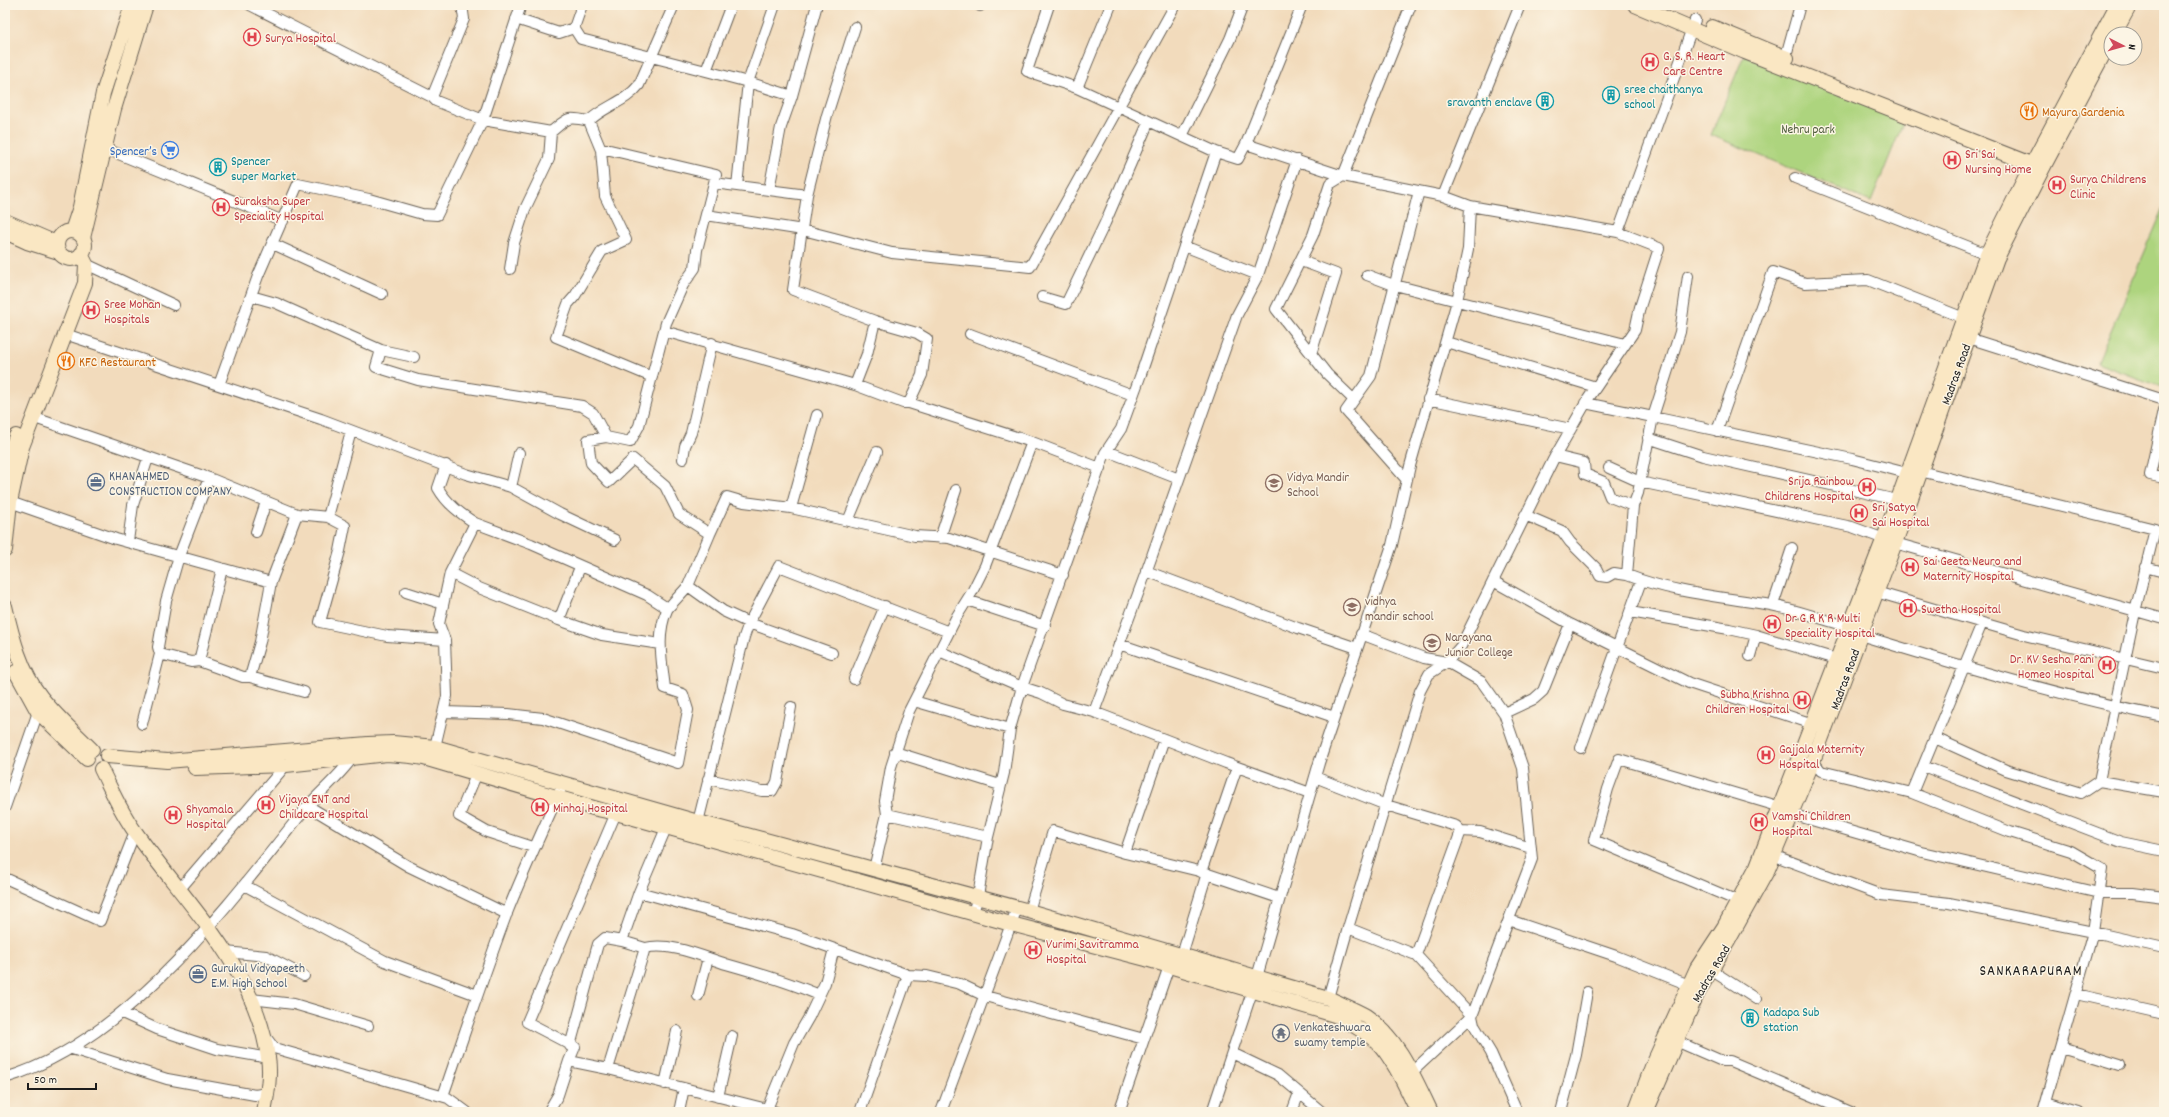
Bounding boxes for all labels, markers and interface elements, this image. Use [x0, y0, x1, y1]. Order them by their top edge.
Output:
north arrow [2103, 26, 2143, 66]
hospital icon: Surya Hospital [242, 27, 262, 47]
place label: Surya Hospital [265, 30, 336, 49]
text: N [2123, 43, 2139, 51]
place label: G. S. R. Heart Care Centre [1663, 48, 1725, 82]
hospital icon: G. S. R. Heart Care Centre [1640, 52, 1660, 72]
place label: sree chaithanya school [1624, 81, 1703, 115]
building icon: sree chaithanya school [1601, 85, 1621, 105]
building icon: sravanth enclave [1535, 91, 1555, 111]
place label: sravanth enclave [1447, 94, 1532, 113]
restaurant icon: Mayura Gardenia [2019, 101, 2039, 121]
place label: Mayura Gardenia [2042, 104, 2125, 123]
park label: Nehru park [1781, 121, 1835, 140]
supermarket icon: Spencer’s [160, 140, 180, 160]
place label: Spencer’s [110, 143, 157, 162]
place label: Sri Sai Nursing Home [1965, 146, 2032, 180]
hospital icon: Sri Sai Nursing Home [1942, 150, 1962, 170]
place label: Spencer super Market [231, 153, 296, 187]
building icon: Spencer super Market [208, 157, 228, 177]
place label: Surya Childrens Clinic [2070, 171, 2146, 205]
hospital icon: Surya Childrens Clinic [2047, 175, 2067, 195]
place label: Suraksha Super Speciality Hospital [234, 193, 324, 227]
hospital icon: Suraksha Super Speciality Hospital [211, 197, 231, 217]
place label: Sree Mohan Hospitals [104, 296, 160, 330]
hospital icon: Sree Mohan Hospitals [81, 300, 101, 320]
street label: Madras Road [1938, 342, 1977, 408]
restaurant icon: KFC Restaurant [56, 351, 76, 371]
place label: KFC Restaurant [79, 354, 156, 373]
place label: KHANAHMED CONSTRUCTION COMPANY [109, 468, 232, 502]
place label: Vidya Mandir School [1287, 469, 1349, 503]
office icon: KHANAHMED CONSTRUCTION COMPANY [86, 472, 106, 492]
school or university icon: Vidya Mandir School [1264, 473, 1284, 493]
place label: Srija Rainbow Childrens Hospital [1765, 473, 1854, 507]
hospital icon: Srija Rainbow Childrens Hospital [1857, 477, 1877, 497]
place label: Sri Satya Sai Hospital [1872, 499, 1929, 533]
hospital icon: Sri Satya Sai Hospital [1849, 503, 1869, 523]
place label: Sai Geeta Neuro and Maternity Hospital [1923, 553, 2022, 587]
hospital icon: Sai Geeta Neuro and Maternity Hospital [1900, 557, 1920, 577]
place label: vidhya mandir school [1365, 593, 1434, 627]
school or university icon: vidhya mandir school [1342, 597, 1362, 617]
hospital icon: Swetha Hospital [1898, 598, 1918, 618]
place label: Swetha Hospital [1921, 601, 2001, 620]
place label: Dr G R K R Multi Speciality Hospital [1785, 610, 1875, 644]
hospital icon: Dr G R K R Multi Speciality Hospital [1762, 614, 1782, 634]
place label: Narayana Junior College [1445, 629, 1513, 663]
school or university icon: Narayana Junior College [1422, 633, 1442, 653]
street label: Madras Road [1827, 647, 1866, 713]
place label: Dr. KV Sesha Pani Homeo Hospital [2010, 651, 2095, 685]
hospital icon: Dr. KV Sesha Pani Homeo Hospital [2097, 655, 2117, 675]
place label: Subha Krishna Children Hospital [1705, 686, 1790, 720]
hospital icon: Subha Krishna Children Hospital [1792, 690, 1812, 710]
place label: Gajjala Maternity Hospital [1779, 741, 1865, 775]
hospital icon: Gajjala Maternity Hospital [1756, 745, 1776, 765]
place label: Vijaya ENT and Childcare Hospital [279, 791, 368, 825]
hospital icon: Vijaya ENT and Childcare Hospital [256, 795, 276, 815]
hospital icon: Minhaj Hospital [530, 797, 550, 817]
place label: Minhaj Hospital [553, 800, 628, 819]
place label: Shyamala Hospital [186, 801, 234, 835]
hospital icon: Shyamala Hospital [163, 805, 183, 825]
place label: Vamshi Children Hospital [1772, 808, 1851, 842]
hospital icon: Vamshi Children Hospital [1749, 812, 1769, 832]
place label: Vurimi Savitramma Hospital [1046, 936, 1140, 970]
hospital icon: Vurimi Savitramma Hospital [1023, 940, 1043, 960]
street label: Madras Road [1688, 942, 1736, 1006]
place label: Gurukul Vidyapeeth E.M. High School [211, 960, 305, 994]
district label: SANKARAPURAM [1979, 961, 2083, 983]
office icon: Gurukul Vidyapeeth E.M. High School [188, 964, 208, 984]
place label: Kadapa Sub station [1763, 1004, 1820, 1038]
building icon: Kadapa Sub station [1740, 1008, 1760, 1028]
place label: Venkateshwara swamy temple [1294, 1019, 1372, 1053]
temple icon: Venkateshwara swamy temple [1271, 1023, 1291, 1043]
scale bar [28, 1065, 96, 1091]
text: 50 m [34, 1072, 57, 1089]

